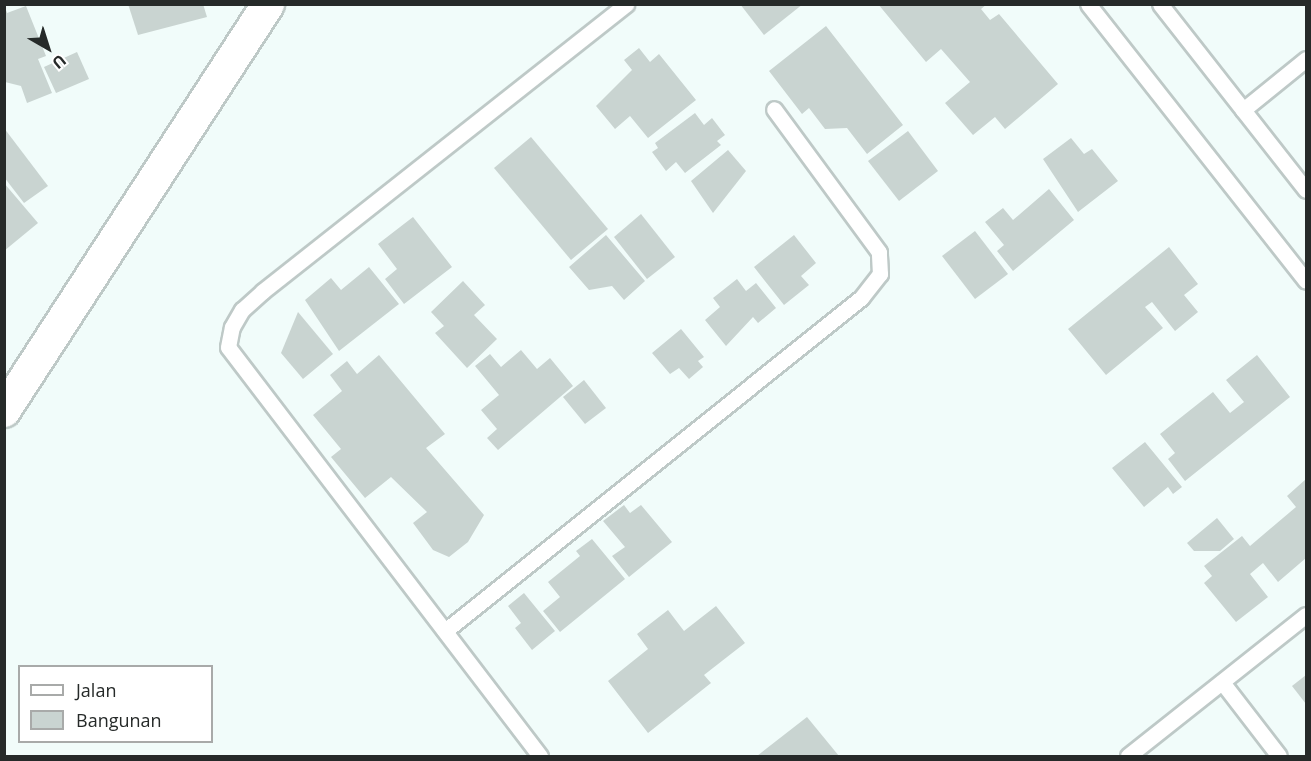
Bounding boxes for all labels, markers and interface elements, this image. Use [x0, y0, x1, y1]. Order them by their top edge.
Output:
north arrow [18, 18, 78, 78]
text: U [48, 50, 71, 74]
legend [18, 665, 213, 743]
text: Jalan [76, 678, 116, 702]
text: Bangunan [76, 708, 162, 732]

